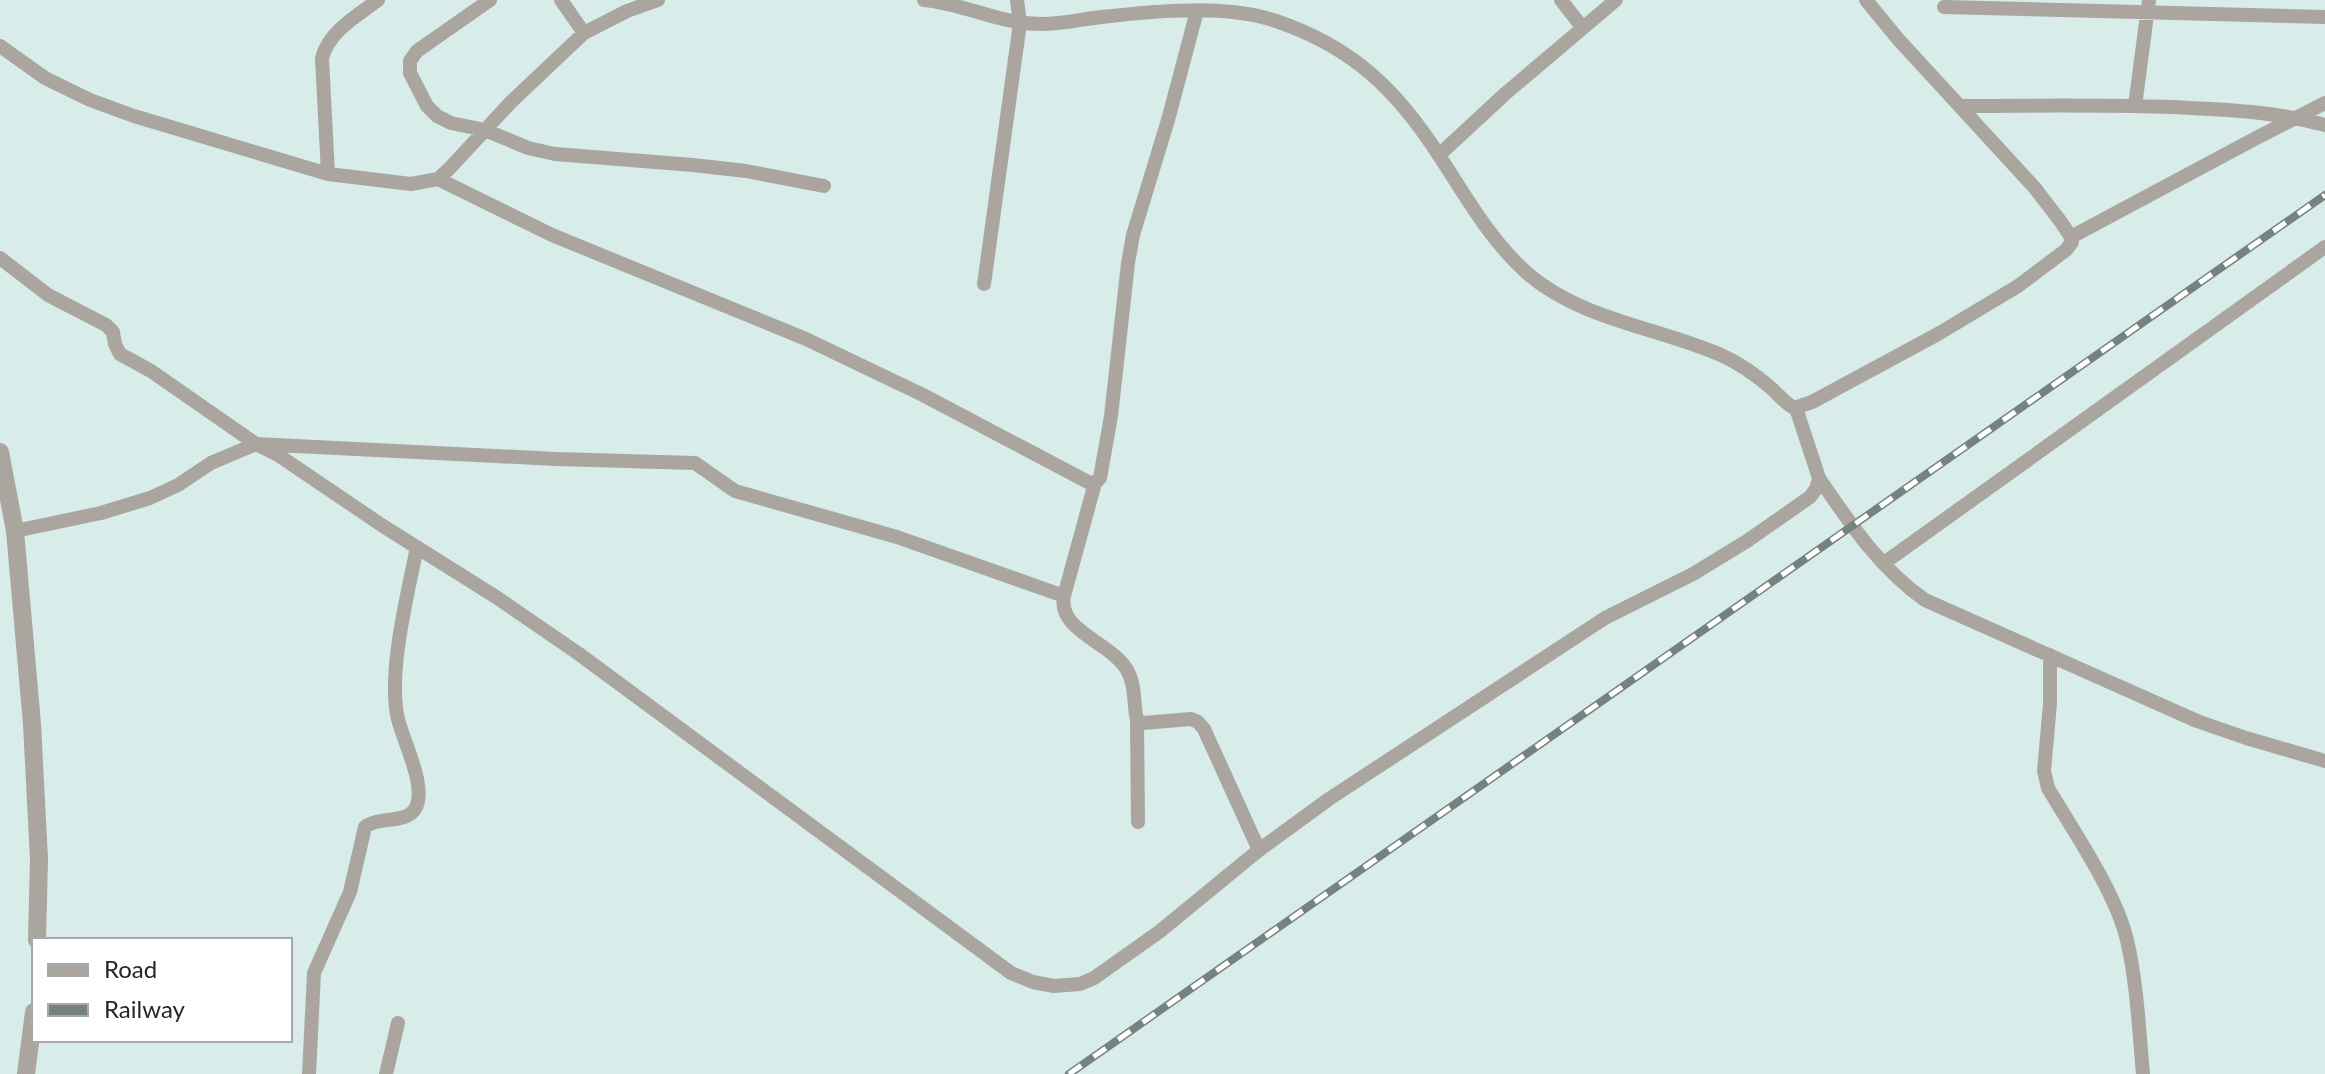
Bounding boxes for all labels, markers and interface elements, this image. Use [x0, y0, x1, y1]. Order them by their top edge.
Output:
legend [32, 938, 292, 1042]
text: Road [104, 954, 157, 983]
text: Railway [104, 994, 186, 1023]

